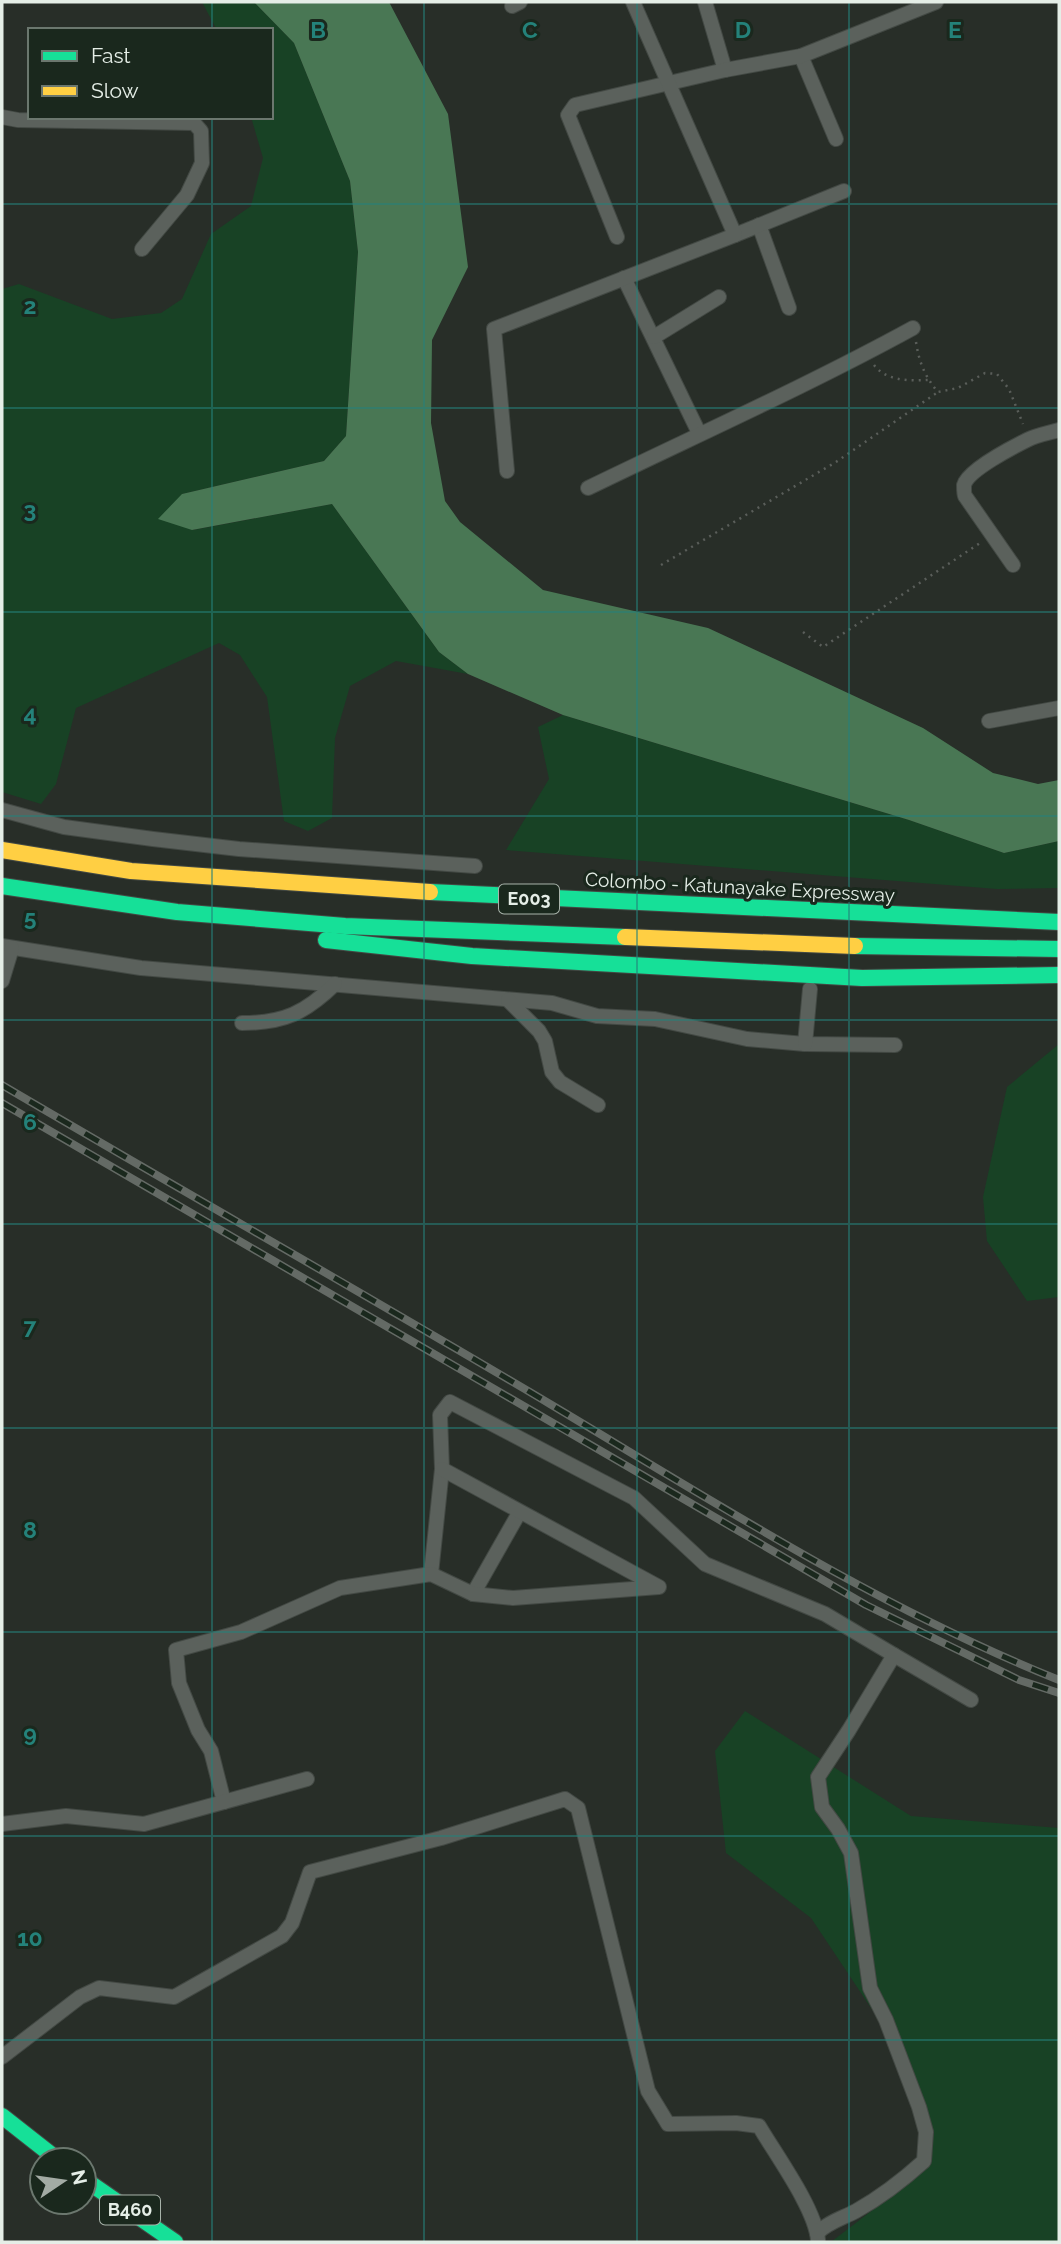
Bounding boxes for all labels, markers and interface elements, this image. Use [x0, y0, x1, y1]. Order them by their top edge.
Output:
text: B [310, 16, 326, 43]
text: C [522, 16, 538, 43]
text: D [735, 16, 751, 43]
text: E [948, 16, 962, 43]
legend [28, 28, 273, 119]
text: Fast [91, 43, 131, 68]
text: Slow [91, 78, 139, 103]
text: 2 [24, 292, 36, 319]
text: 3 [24, 496, 36, 523]
text: 4 [23, 700, 37, 727]
street label: Colombo - Katunayake Expressway [584, 868, 896, 906]
road number: E003 [499, 884, 559, 914]
text: 5 [24, 904, 37, 931]
text: 6 [23, 1108, 37, 1135]
text: 7 [24, 1312, 37, 1339]
text: 8 [23, 1516, 37, 1543]
text: 9 [23, 1720, 37, 1747]
text: 10 [17, 1924, 43, 1951]
north arrow [28, 2146, 98, 2216]
text: N [67, 2168, 92, 2187]
road number: B460 [100, 2196, 160, 2224]

